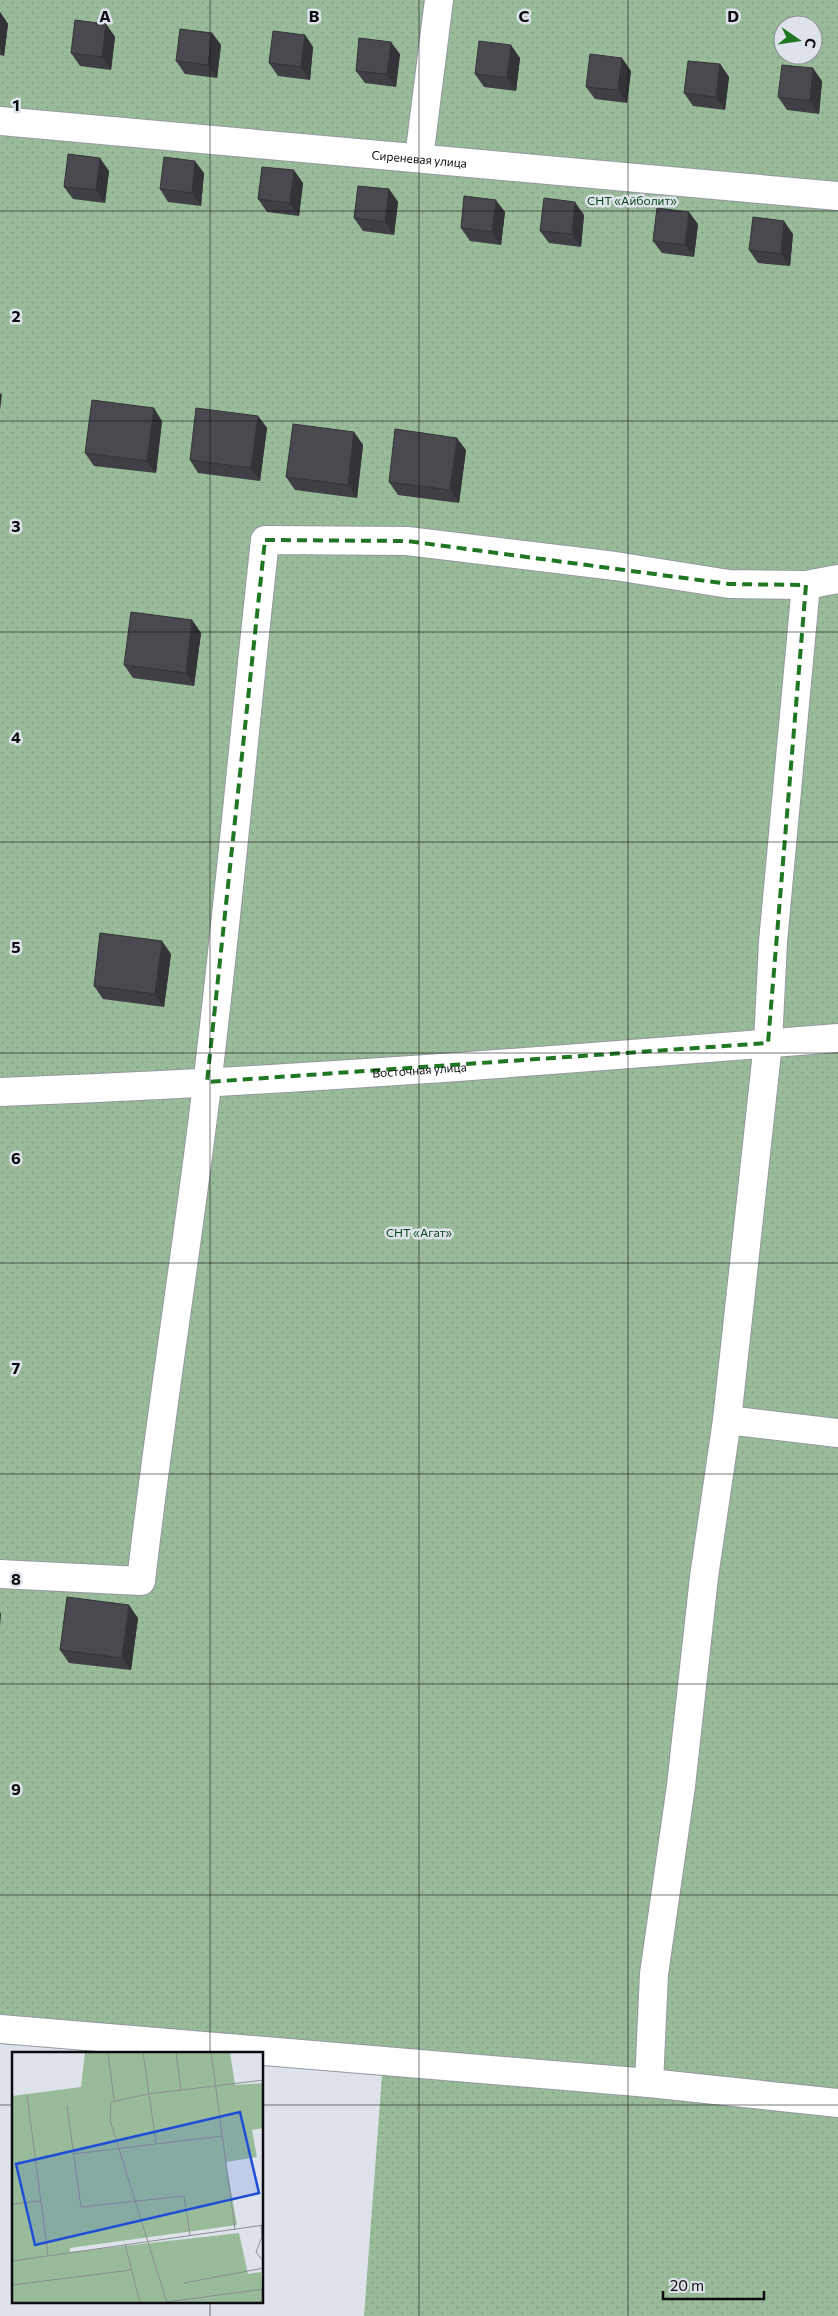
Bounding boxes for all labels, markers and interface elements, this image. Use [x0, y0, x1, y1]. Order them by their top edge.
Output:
text: A [99, 6, 111, 25]
text: B [309, 6, 320, 25]
text: C [519, 6, 530, 25]
text: D [727, 6, 739, 25]
north arrow [773, 15, 823, 65]
text: С [802, 36, 821, 50]
text: 1 [12, 95, 20, 114]
street label: Сиреневая улица [371, 147, 468, 170]
park label: СНТ «Айболит» [587, 193, 677, 207]
text: 2 [11, 306, 21, 325]
text: 3 [11, 516, 21, 535]
text: 4 [11, 727, 21, 746]
text: 5 [11, 937, 21, 956]
street label: Восточная улица [372, 1059, 467, 1080]
text: 6 [11, 1148, 21, 1167]
park label: СНТ «Агат» [386, 1225, 452, 1239]
text: 7 [12, 1358, 21, 1377]
text: 8 [11, 1569, 21, 1588]
text: 9 [11, 1779, 21, 1798]
inset map [12, 2052, 264, 2304]
scale bar [663, 2268, 764, 2300]
text: 20 m [670, 2276, 704, 2294]

